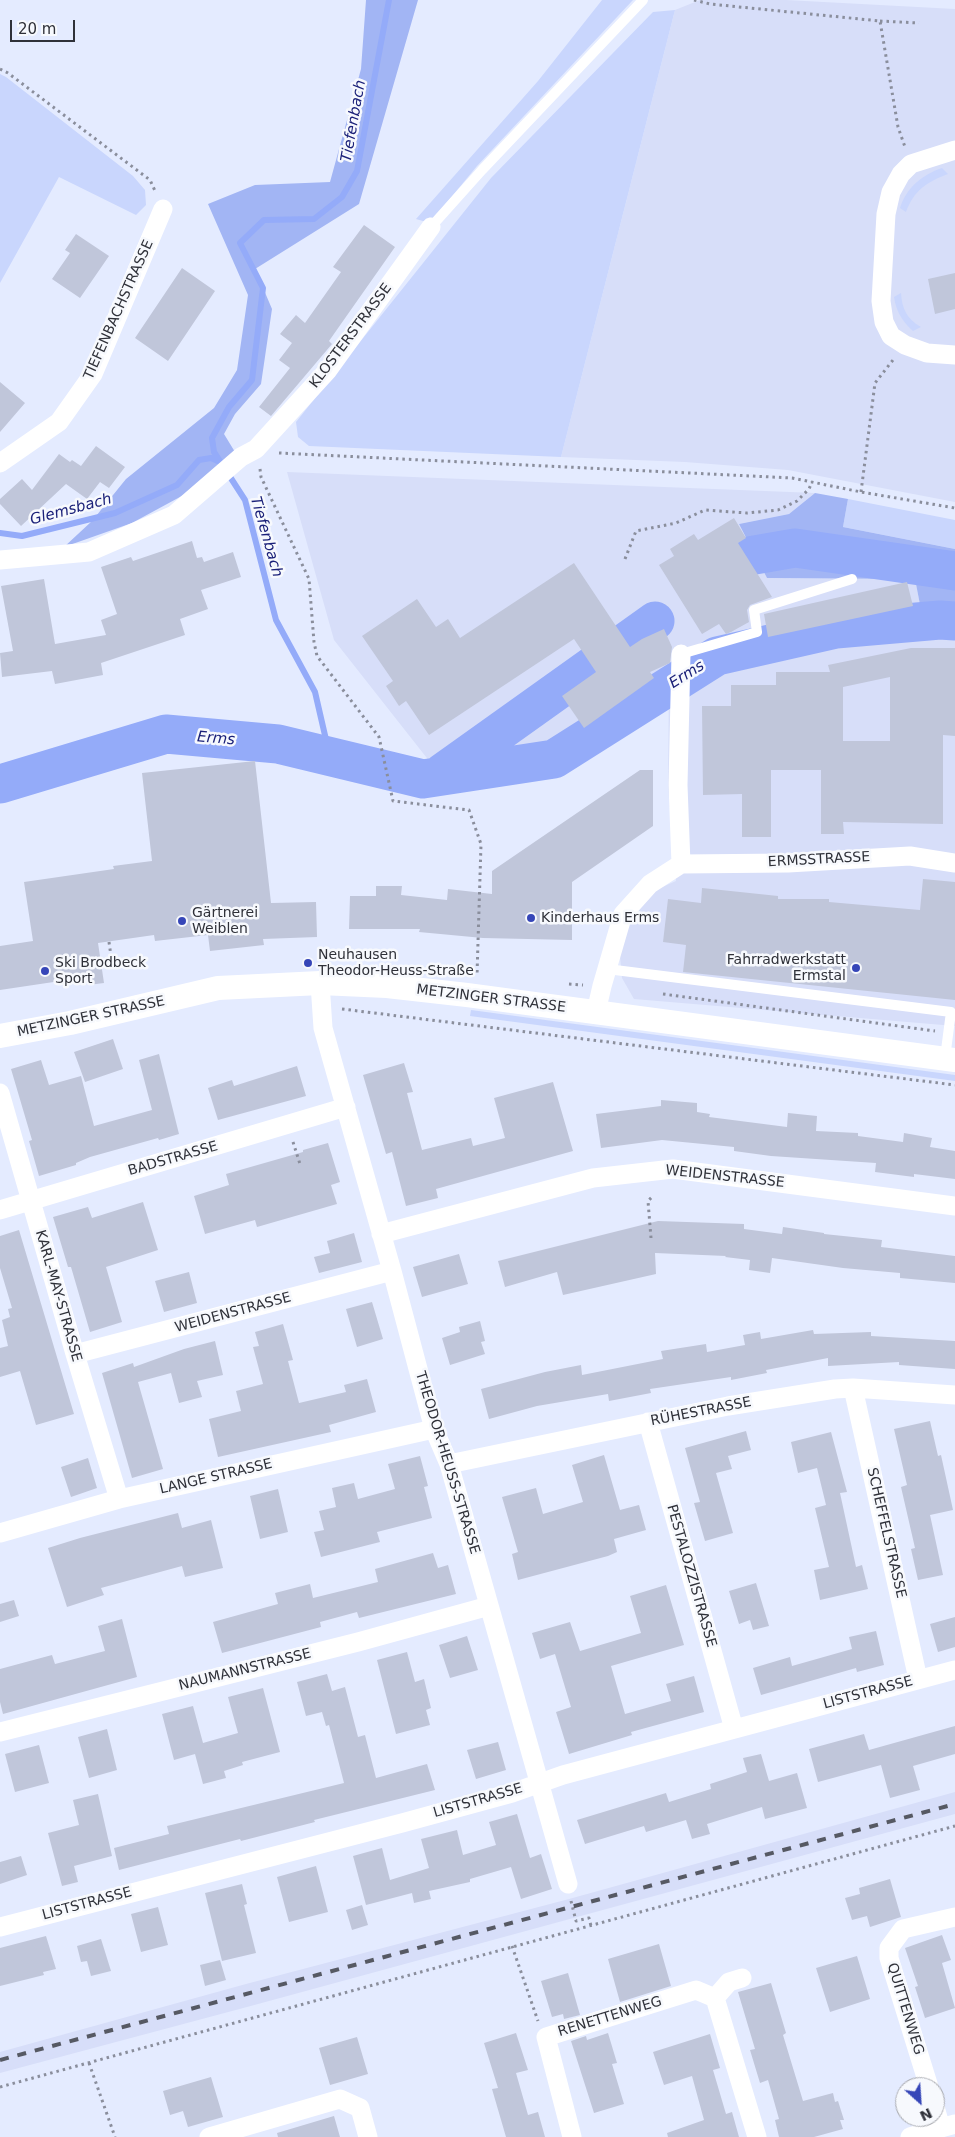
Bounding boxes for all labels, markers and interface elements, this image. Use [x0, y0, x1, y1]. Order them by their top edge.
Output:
scale bar [12, 10, 78, 42]
text: 20 m [18, 20, 56, 38]
water label: Tiefenbach [338, 79, 370, 163]
street label: TIEFENBACHSTRASSE [81, 238, 157, 382]
street label: KLOSTERSTRASSE [306, 281, 396, 391]
water label: Glemsbach [28, 490, 114, 530]
water label: Tiefenbach [246, 495, 286, 579]
water label: Erms [666, 657, 708, 693]
water label: Erms [196, 728, 236, 750]
street label: ERMSSTRASSE [767, 849, 871, 871]
place label: Gärtnerei Weiblen [192, 905, 258, 938]
place label: Kinderhaus Erms [541, 910, 659, 926]
marker: Kinderhaus Erms [525, 912, 537, 924]
marker: Gärtnerei Weiblen [176, 915, 188, 927]
place label: Neuhausen Theodor-Heuss-Straße [318, 947, 474, 980]
place label: Fahrradwerkstatt Ermstal [727, 952, 846, 984]
place label: Ski Brodbeck Sport [55, 955, 146, 988]
marker: Neuhausen Theodor-Heuss-Straße [302, 957, 314, 969]
marker: Fahrradwerkstatt Ermstal [850, 962, 862, 974]
marker: Ski Brodbeck Sport [39, 965, 51, 977]
street label: METZINGER STRASSE [415, 982, 567, 1016]
street label: METZINGER STRASSE [16, 993, 166, 1041]
street label: BADSTRASSE [126, 1138, 220, 1180]
street label: WEIDENSTRASSE [665, 1162, 785, 1192]
street label: KARL-MAY-STRASSE [31, 1228, 85, 1364]
street label: WEIDENSTRASSE [173, 1289, 293, 1337]
street label: THEODOR-HEUSS-STRASSE [411, 1370, 483, 1556]
street label: RÜHESTRASSE [649, 1394, 753, 1430]
street label: LANGE STRASSE [158, 1456, 274, 1498]
street label: SCHEFFELSTRASSE [863, 1466, 909, 1600]
street label: PESTALOZZISTRASSE [663, 1503, 719, 1649]
street label: NAUMANNSTRASSE [177, 1645, 313, 1695]
street label: LISTSTRASSE [821, 1673, 915, 1713]
street label: LISTSTRASSE [431, 1780, 525, 1822]
street label: LISTSTRASSE [40, 1884, 134, 1924]
street label: QUITTENWEG [883, 1961, 927, 2057]
street label: RENETTENWEG [556, 1993, 664, 2041]
north arrow [895, 2077, 945, 2127]
text: N [917, 2105, 935, 2124]

